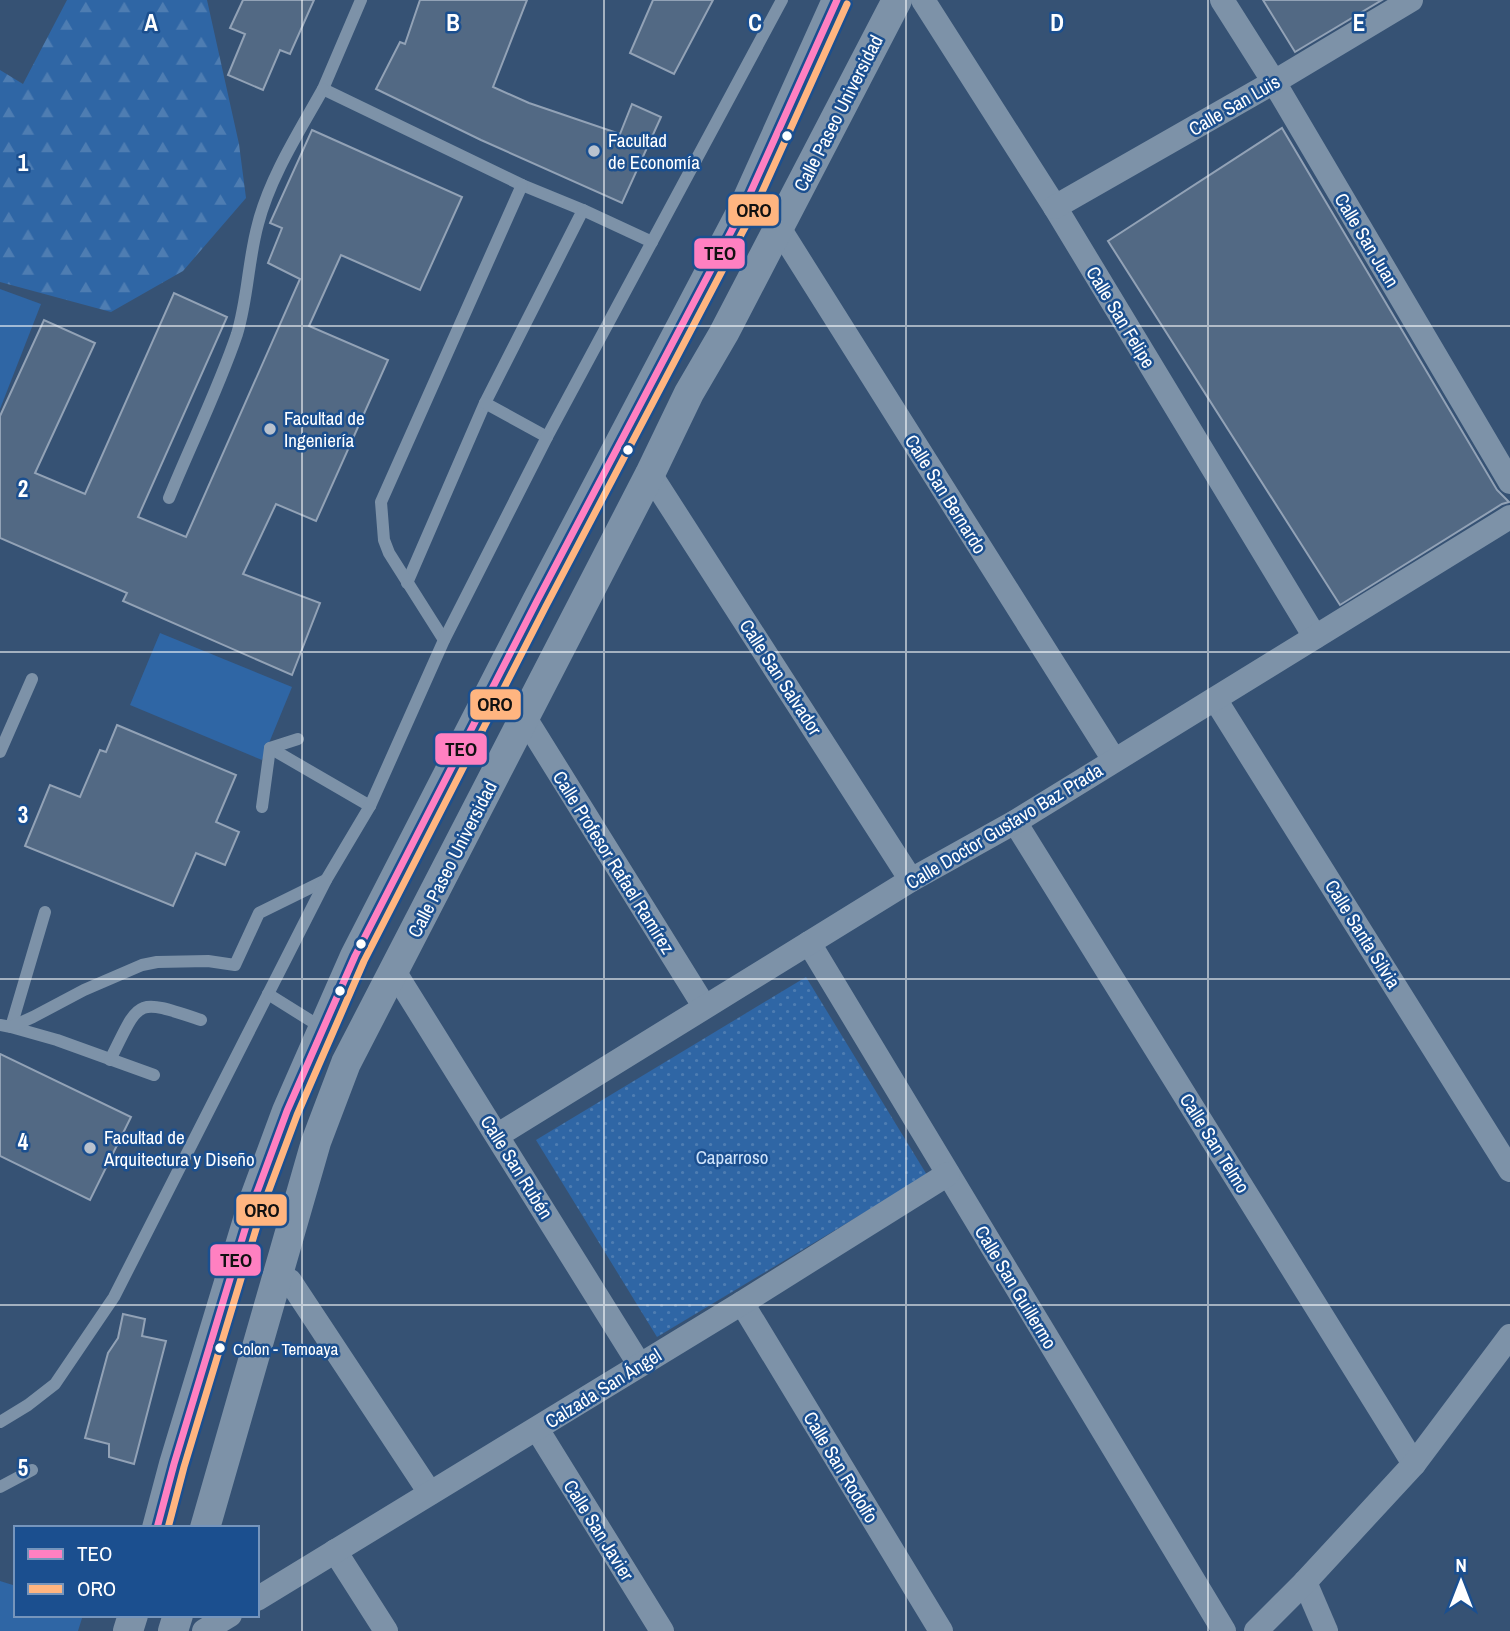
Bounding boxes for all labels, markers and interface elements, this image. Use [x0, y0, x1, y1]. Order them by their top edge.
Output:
text: A [144, 7, 158, 38]
text: B [446, 7, 460, 38]
text: C [748, 7, 762, 38]
text: D [1050, 7, 1064, 38]
text: E [1353, 7, 1365, 38]
street label: Calle Paseo Universidad [787, 30, 889, 196]
street label: Calle San Luis [1184, 68, 1285, 142]
place label: Facultad de Economía [608, 127, 700, 175]
unlabelled marker [780, 129, 794, 143]
marker: Facultad de Economía [586, 143, 602, 159]
text: 1 [18, 147, 29, 178]
street label: Calle San Juan [1329, 188, 1405, 292]
line badge: ORO [727, 193, 780, 227]
text: ORO [736, 197, 772, 223]
line badge: TEO [693, 237, 746, 270]
text: TEO [704, 240, 736, 266]
street label: Calle San Felipe [1080, 261, 1162, 373]
place label: Facultad de Ingeniería [284, 405, 365, 453]
marker: Facultad de Ingeniería [262, 421, 278, 437]
street label: Calle San Bernardo [899, 429, 993, 559]
unlabelled marker [621, 443, 635, 457]
text: 2 [18, 473, 28, 504]
street label: Calle San Salvador [734, 614, 829, 741]
line badge: ORO [469, 688, 522, 721]
text: ORO [477, 691, 513, 717]
line badge: TEO [434, 732, 488, 766]
text: TEO [445, 736, 477, 762]
street label: Calle Doctor Gustavo Baz Prada [901, 757, 1107, 895]
street label: Calle Profesor Rafael Ramírez [547, 766, 681, 959]
street label: Calle Paseo Universidad [401, 776, 503, 942]
text: 3 [18, 799, 28, 830]
street label: Calle Santa Silvia [1319, 875, 1407, 994]
unlabelled marker [354, 937, 368, 951]
unlabelled marker [333, 984, 347, 998]
street label: Calle San Telmo [1174, 1088, 1256, 1198]
street label: Calle San Rubén [475, 1110, 559, 1224]
place label: Facultad de Arquitectura y Diseño [103, 1124, 255, 1172]
text: 4 [18, 1126, 29, 1157]
marker: Facultad de Arquitectura y Diseño [82, 1140, 98, 1156]
park label: Caparroso [696, 1144, 768, 1170]
line badge: ORO [235, 1193, 288, 1227]
text: ORO [244, 1197, 280, 1223]
street label: Calle San Guillermo [969, 1221, 1063, 1353]
line badge: TEO [209, 1243, 262, 1277]
text: TEO [220, 1247, 252, 1273]
place label: Colon - Temoaya [233, 1337, 338, 1360]
marker: Colon - Temoaya [213, 1341, 227, 1355]
street label: Calzada San Ángel [540, 1342, 666, 1434]
street label: Calle San Rodolfo [798, 1406, 884, 1528]
text: 5 [18, 1452, 28, 1483]
street label: Calle San Javier [558, 1475, 641, 1586]
legend [14, 1526, 259, 1617]
text: TEO [77, 1539, 112, 1568]
north arrow [1426, 1547, 1496, 1617]
text: N [1455, 1552, 1467, 1578]
text: ORO [77, 1574, 116, 1603]

